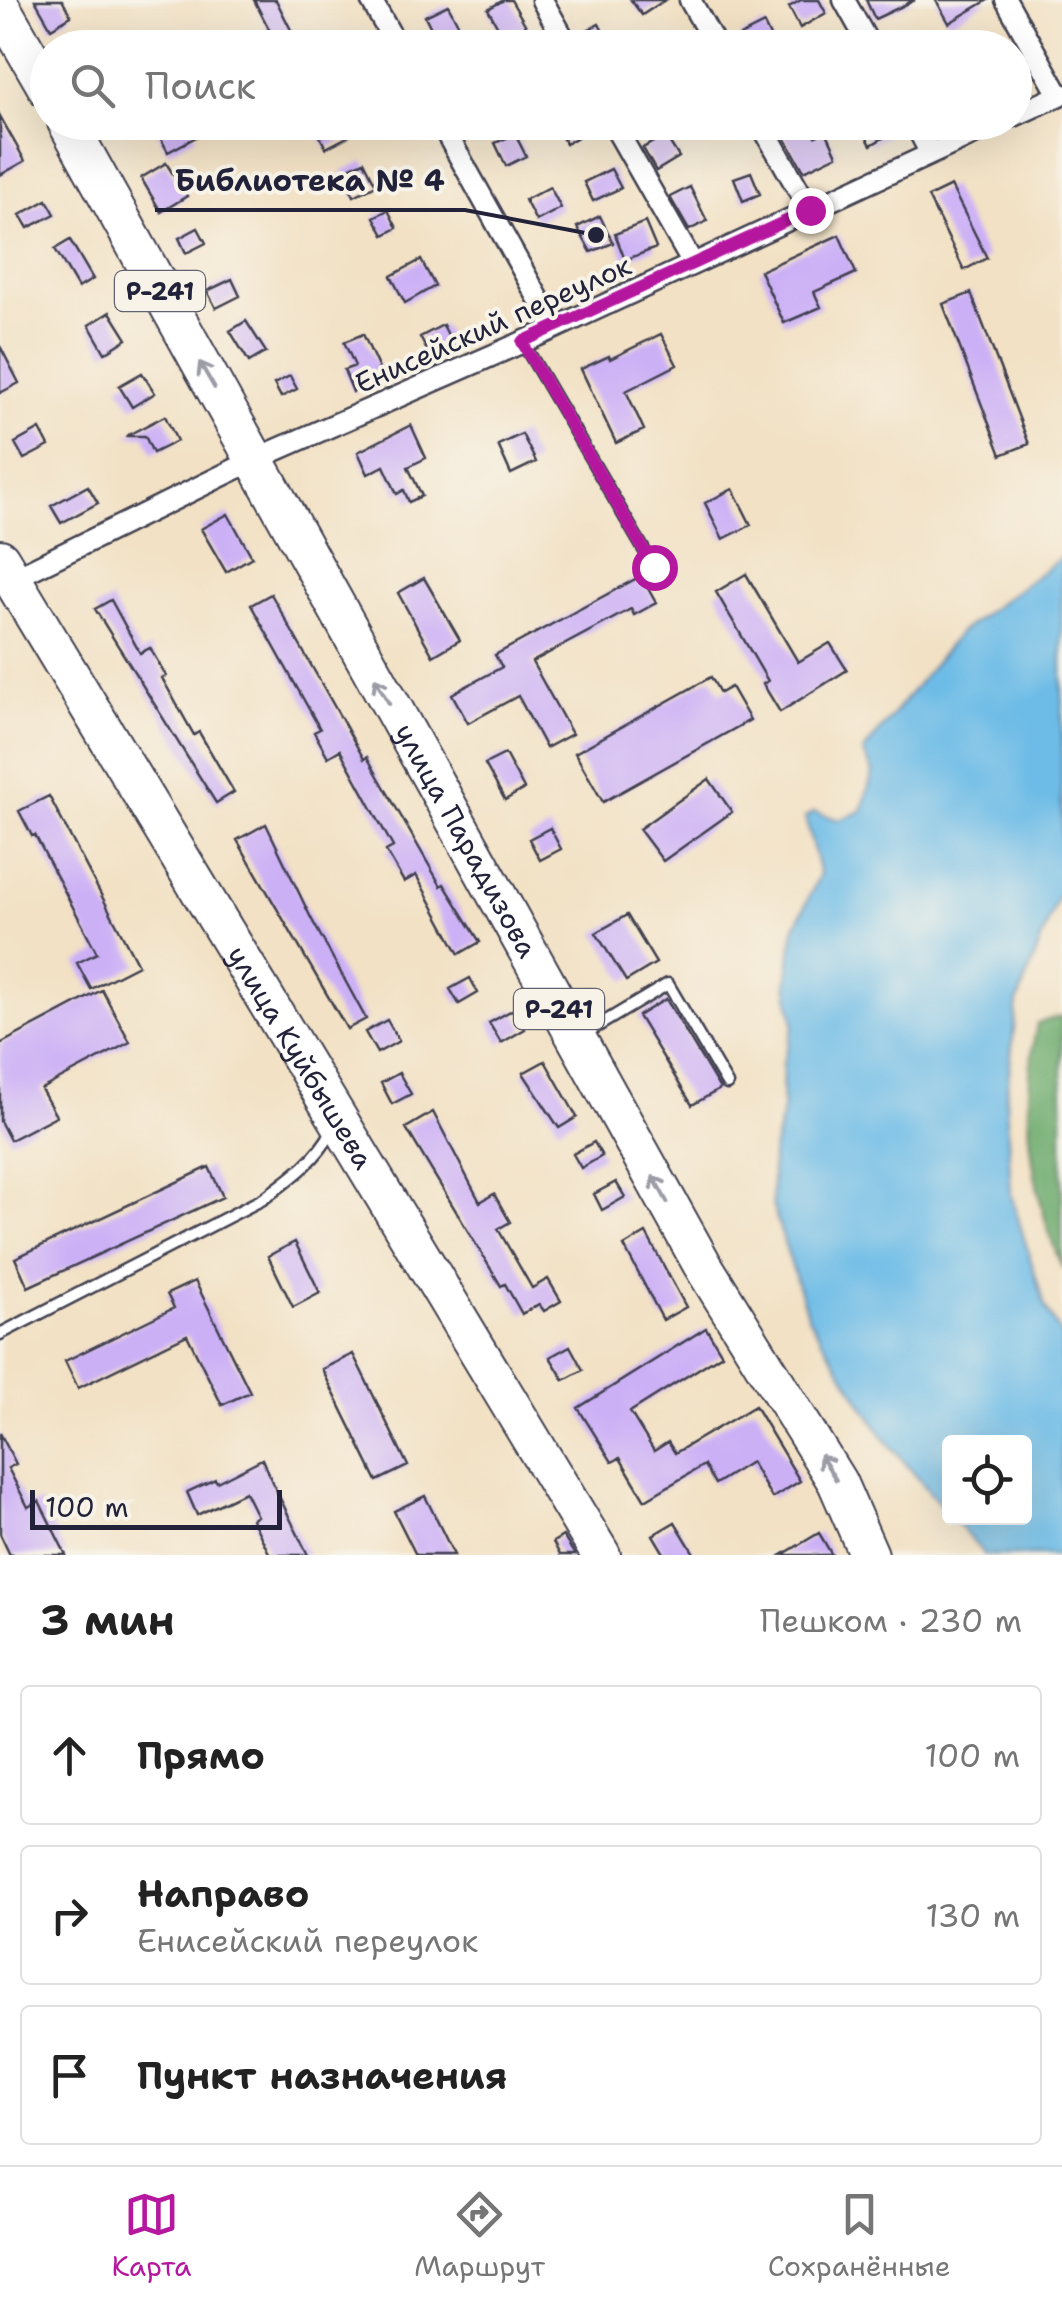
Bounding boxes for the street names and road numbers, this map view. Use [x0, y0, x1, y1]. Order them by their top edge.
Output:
street label: Енисейский переулок [349, 246, 637, 402]
road number: Р-241 [115, 271, 205, 311]
street label: улица Парадизова [386, 716, 547, 964]
street label: улица Куйбышева [219, 938, 383, 1176]
road number: Р-241 [514, 989, 604, 1029]

